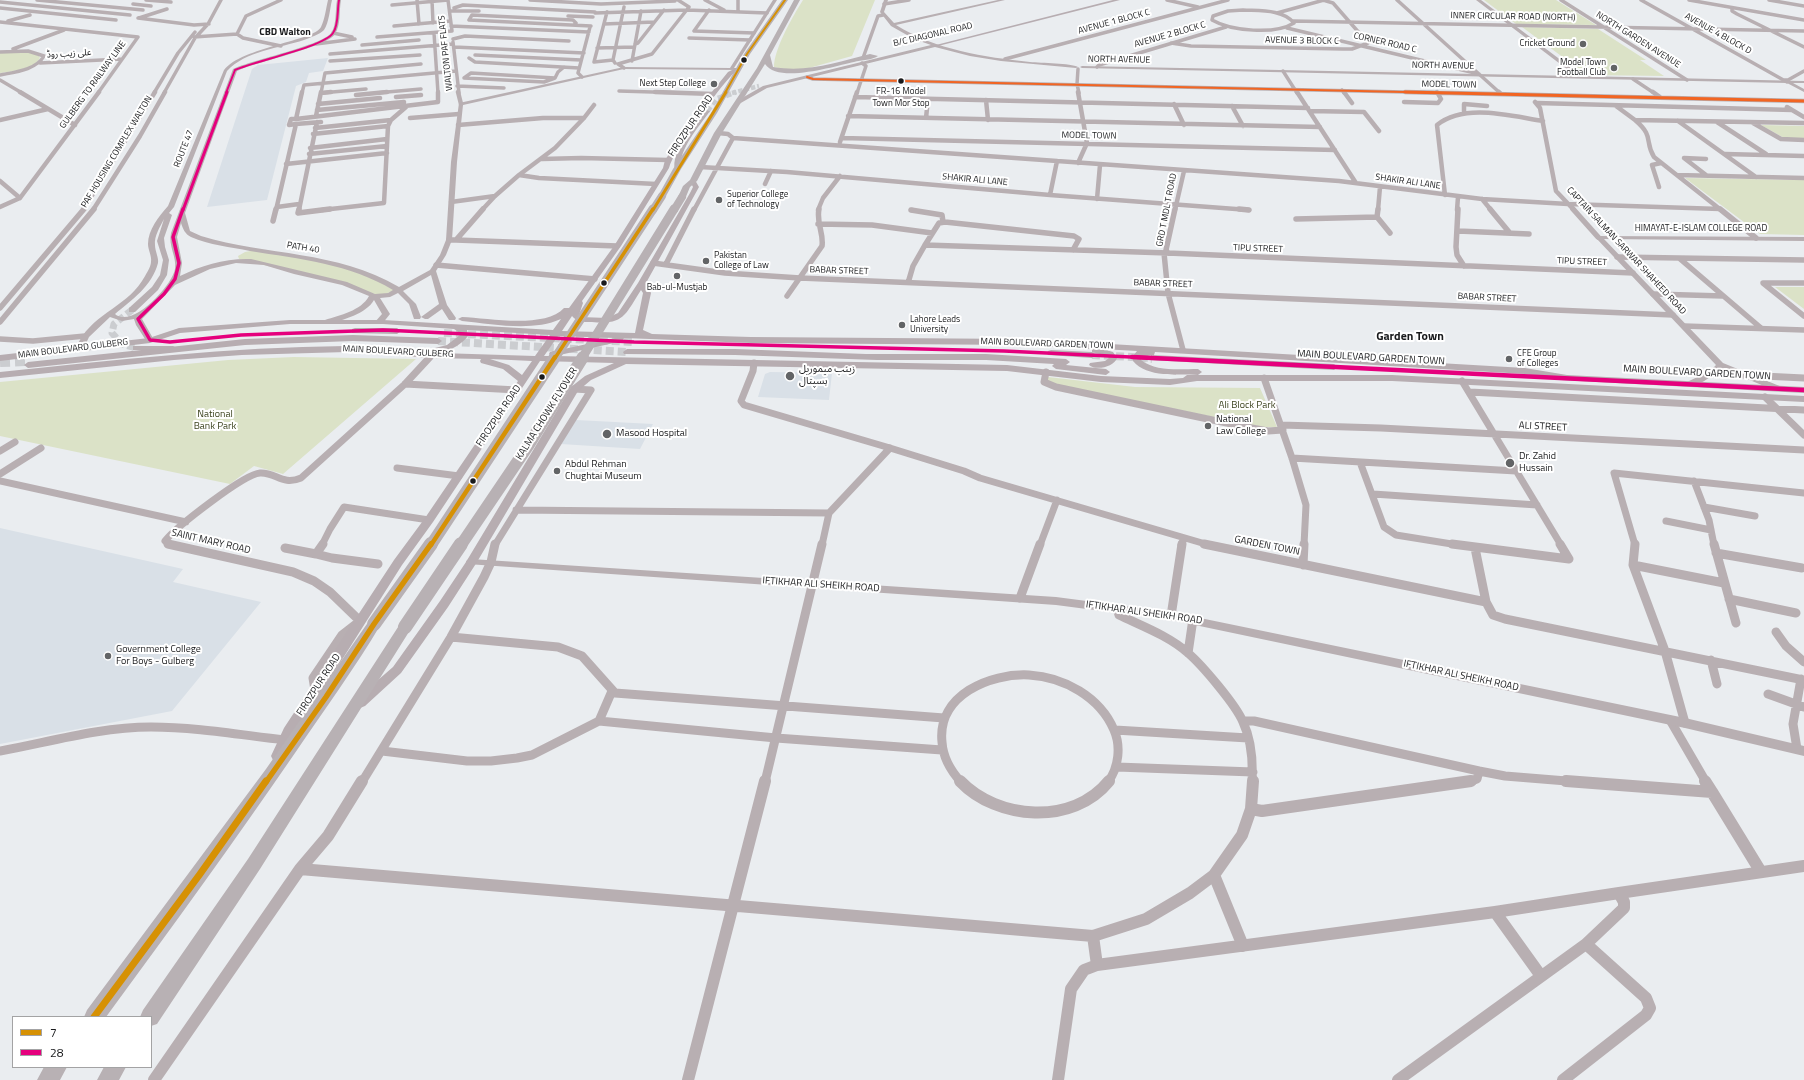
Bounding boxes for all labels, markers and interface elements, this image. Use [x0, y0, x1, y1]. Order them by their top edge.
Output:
street label: AVENUE 1 BLOCK C [1077, 7, 1151, 37]
street label: NORTH GARDEN AVENUE [1594, 10, 1682, 70]
street label: INNER CIRCULAR ROAD (NORTH) [1450, 11, 1576, 23]
street label: AVENUE 4 BLOCK D [1683, 11, 1753, 57]
street label: WALTON PAF FLATS [437, 15, 455, 91]
street label: AVENUE 2 BLOCK C [1133, 20, 1207, 50]
street label: B/C DIAGONAL ROAD [892, 21, 974, 49]
district label: CBD Walton [259, 27, 311, 39]
street label: CORNER ROAD C [1352, 31, 1418, 55]
street label: AVENUE 3 BLOCK C [1265, 35, 1339, 47]
street label: GULBERG TO RAILWAY LINE [58, 39, 128, 131]
place label: Cricket Ground [1520, 39, 1575, 49]
marker: Cricket Ground [1578, 39, 1588, 49]
street label: علی زیب روڈ [46, 47, 92, 61]
street label: NORTH AVENUE [1088, 54, 1150, 66]
unlabelled marker [739, 55, 749, 65]
place label: Model Town Football Club [1557, 58, 1606, 79]
street label: NORTH AVENUE [1412, 60, 1474, 72]
marker: Model Town Football Club [1609, 63, 1619, 73]
marker: FR-16 Model Town Mor Stop [896, 76, 906, 86]
place label: Next Step College [640, 79, 706, 89]
marker: Next Step College [709, 79, 719, 89]
street label: MODEL TOWN [1421, 79, 1477, 91]
place label: FR-16 Model Town Mor Stop [872, 87, 930, 108]
street label: FIROZPUR ROAD [666, 93, 716, 159]
street label: PAF HOUSING COMPLEX WALTON [79, 94, 155, 210]
street label: ROUTE 47 [172, 129, 196, 169]
street label: MODEL TOWN [1061, 130, 1117, 142]
street label: SHAKIR ALI LANE [942, 172, 1008, 188]
street label: GRD T MDL T ROAD [1155, 172, 1179, 248]
street label: SHAKIR ALI LANE [1375, 172, 1441, 192]
street label: CAPTAIN SALMAN SARWAR SHAHEED ROAD [1564, 185, 1688, 317]
place label: Superior College of Technology [727, 190, 788, 211]
marker: Superior College of Technology [714, 195, 724, 205]
street label: HIMAYAT-E-ISLAM COLLEGE ROAD [1635, 224, 1767, 234]
street label: PATH 40 [286, 240, 320, 256]
street label: TIPU STREET [1233, 243, 1283, 255]
place label: Pakistan College of Law [714, 251, 769, 272]
marker: Pakistan College of Law [701, 256, 711, 266]
street label: TIPU STREET [1557, 256, 1607, 268]
street label: BABAR STREET [809, 265, 869, 277]
marker: Bab-ul-Mustjab [672, 271, 682, 281]
unlabelled marker [599, 278, 609, 288]
street label: BABAR STREET [1133, 278, 1193, 290]
place label: Bab-ul-Mustjab [647, 283, 707, 293]
street label: BABAR STREET [1457, 291, 1517, 305]
place label: Lahore Leads University [910, 315, 960, 336]
marker: Lahore Leads University [897, 320, 907, 330]
district label: Garden Town [1376, 330, 1444, 344]
street label: MAIN BOULEVARD GARDEN TOWN [980, 336, 1114, 352]
street label: MAIN BOULEVARD GULBERG [17, 337, 129, 361]
street label: MAIN BOULEVARD GULBERG [342, 344, 454, 360]
street label: MAIN BOULEVARD GARDEN TOWN [1297, 348, 1445, 368]
place label: CFE Group of Colleges [1517, 349, 1558, 370]
marker: CFE Group of Colleges [1504, 354, 1514, 364]
street label: MAIN BOULEVARD GARDEN TOWN [1623, 363, 1771, 383]
place label: زینب میموریل ہسپتال [799, 364, 855, 388]
street label: KALMA CHOWK FLYOVER [514, 366, 580, 462]
marker: زینب میموریل ہسپتال [784, 370, 796, 382]
unlabelled marker [537, 372, 547, 382]
street label: FIROZPUR ROAD [474, 383, 524, 449]
park label: Ali Block Park [1219, 400, 1275, 412]
park label: National Bank Park [194, 409, 236, 432]
place label: National Law College [1216, 414, 1266, 438]
street label: ALI STREET [1518, 420, 1568, 434]
marker: National Law College [1203, 421, 1213, 431]
marker: Masood Hospital [601, 428, 613, 440]
place label: Masood Hospital [616, 428, 687, 440]
place label: Dr. Zahid Hussain [1519, 451, 1556, 474]
marker: Dr. Zahid Hussain [1504, 457, 1516, 469]
place label: Abdul Rehman Chughtai Museum [565, 459, 642, 482]
marker: Abdul Rehman Chughtai Museum [552, 466, 562, 476]
unlabelled marker [468, 476, 478, 486]
street label: SAINT MARY ROAD [170, 527, 252, 557]
street label: GARDEN TOWN [1233, 534, 1301, 558]
street label: IFTIKHAR ALI SHEIKH ROAD [762, 575, 880, 595]
street label: IFTIKHAR ALI SHEIKH ROAD [1085, 599, 1203, 627]
place label: Government College For Boys - Gulberg [116, 644, 201, 668]
marker: Government College For Boys - Gulberg [103, 651, 113, 661]
street label: FIROZPUR ROAD [294, 652, 344, 718]
street label: IFTIKHAR ALI SHEIKH ROAD [1402, 658, 1520, 694]
legend [12, 1016, 152, 1068]
text: 7 [50, 1023, 57, 1042]
text: 28 [50, 1043, 63, 1062]

